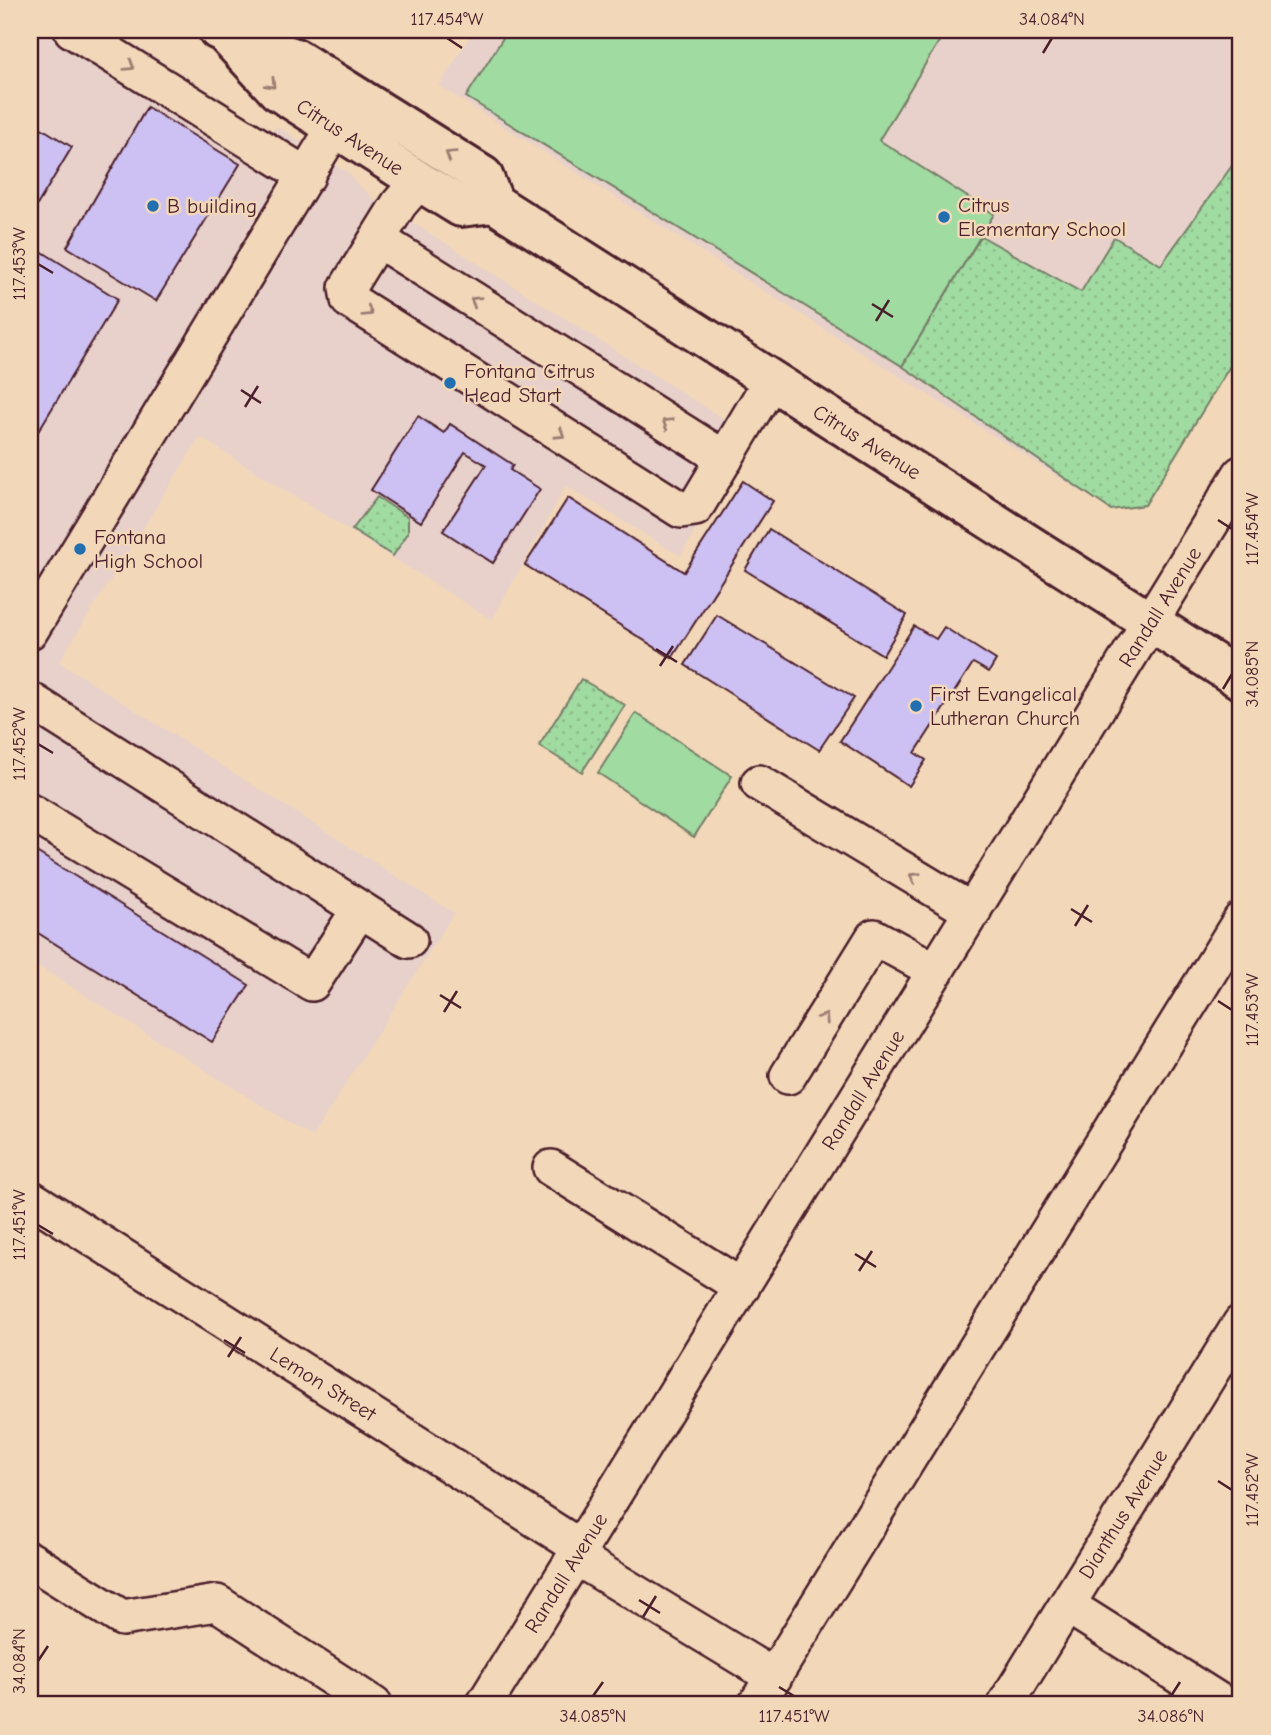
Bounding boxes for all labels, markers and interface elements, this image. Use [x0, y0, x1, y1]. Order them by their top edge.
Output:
text: 117.454°W [411, 9, 484, 30]
text: 34.084°N [1019, 9, 1085, 30]
one-way arrow [122, 57, 135, 70]
one-way arrow [263, 75, 276, 88]
street label: Citrus Avenue [292, 94, 408, 180]
one-way arrow [445, 151, 458, 164]
place label: Citrus Elementary School [958, 193, 1126, 241]
place label: B building [167, 194, 257, 218]
marker: B building [145, 198, 161, 214]
marker: Citrus Elementary School [936, 209, 952, 225]
text: 117.453°W [9, 227, 30, 301]
one-way arrow [470, 297, 483, 310]
one-way arrow [360, 304, 373, 317]
place label: Fontana Citrus Head Start [464, 359, 595, 407]
marker: Fontana Citrus Head Start [442, 375, 458, 391]
street label: Citrus Avenue [809, 399, 925, 485]
one-way arrow [662, 418, 675, 431]
one-way arrow [553, 426, 566, 439]
text: 117.454°W [1242, 492, 1263, 565]
place label: Fontana High School [94, 525, 203, 573]
marker: Fontana High School [72, 541, 88, 557]
street label: Randall Avenue [1114, 543, 1206, 671]
text: 34.085°N [1242, 641, 1263, 707]
place label: First Evangelical Lutheran Church [930, 682, 1080, 730]
marker: First Evangelical Lutheran Church [908, 698, 924, 714]
text: 117.452°W [9, 707, 30, 781]
one-way arrow [909, 872, 922, 885]
text: 117.453°W [1242, 973, 1263, 1047]
one-way arrow [815, 1013, 828, 1026]
street label: Randall Avenue [817, 1026, 909, 1154]
text: 117.451°W [9, 1189, 30, 1261]
street label: Lemon Street [266, 1342, 381, 1427]
street label: Dianthus Avenue [1074, 1445, 1172, 1583]
text: 117.452°W [1242, 1453, 1263, 1527]
street label: Randall Avenue [520, 1509, 612, 1637]
text: 34.084°N [9, 1628, 30, 1694]
text: 34.085°N [560, 1706, 626, 1727]
text: 117.451°W [758, 1706, 830, 1727]
text: 34.086°N [1138, 1706, 1204, 1727]

